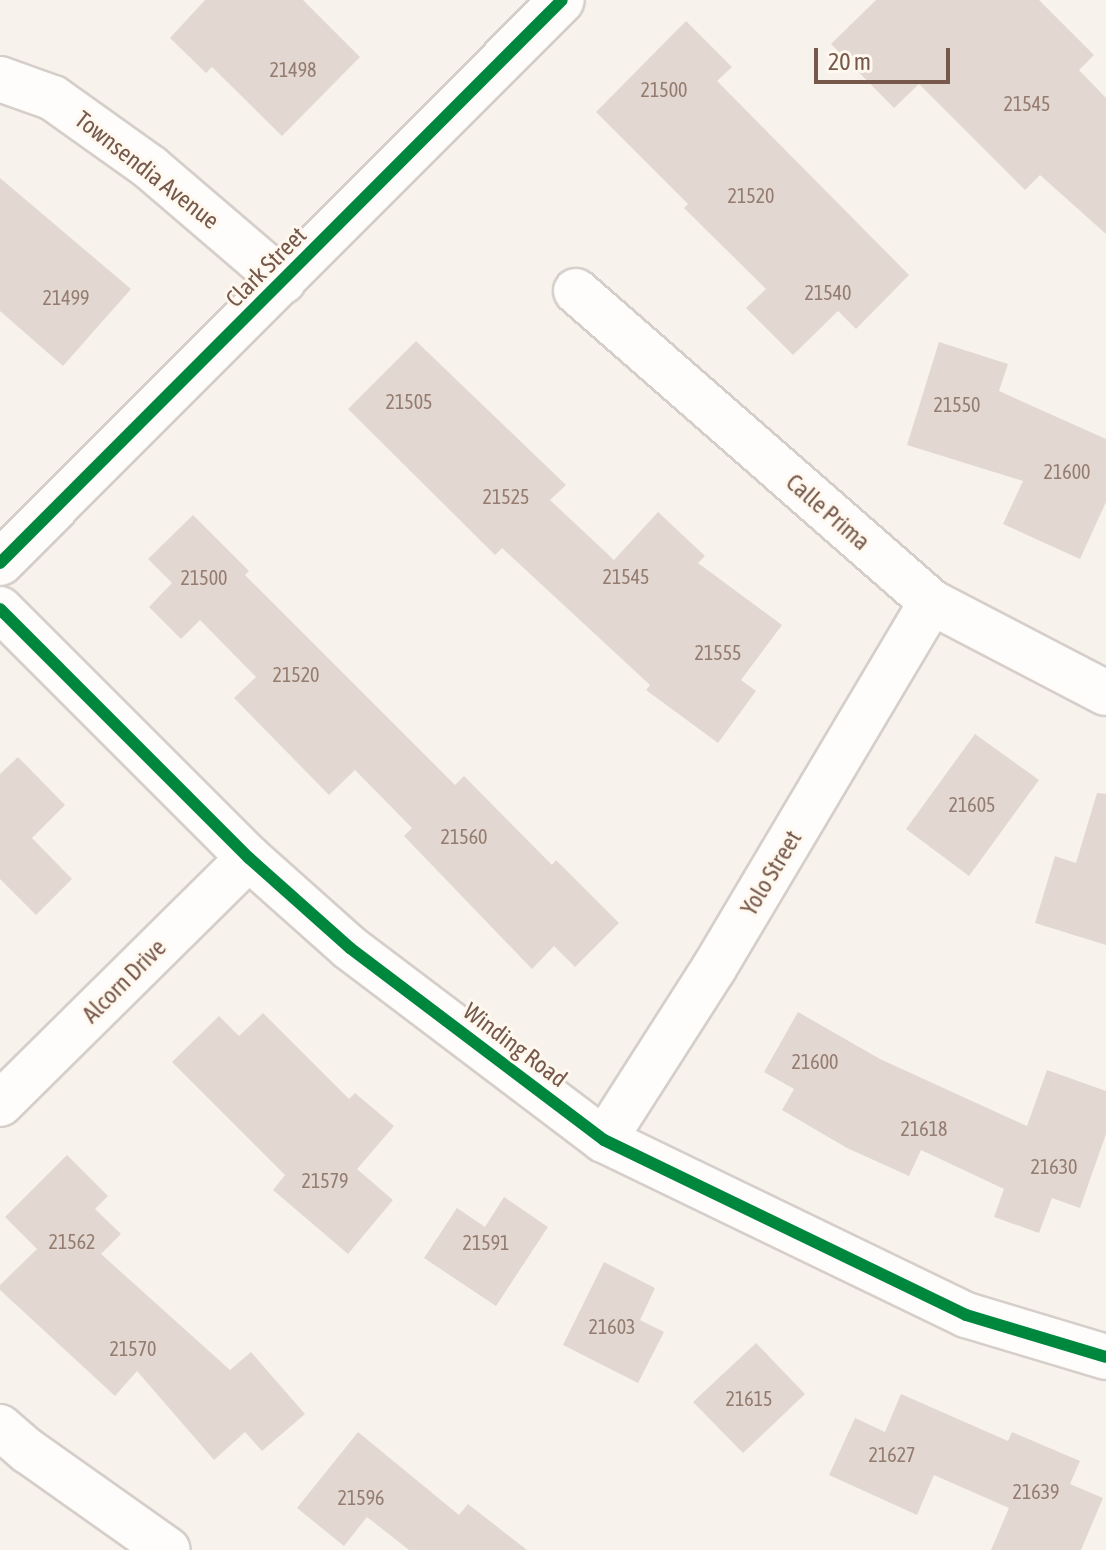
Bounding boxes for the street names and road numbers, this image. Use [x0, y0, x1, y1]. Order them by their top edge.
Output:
street label: Townsendia Avenue [69, 105, 225, 235]
street label: Clark Street [220, 221, 312, 313]
street label: Calle Prima [780, 468, 876, 556]
street label: Yolo Street [734, 825, 808, 921]
street label: Alcorn Drive [76, 933, 172, 1029]
street label: Winding Road [457, 997, 573, 1093]

